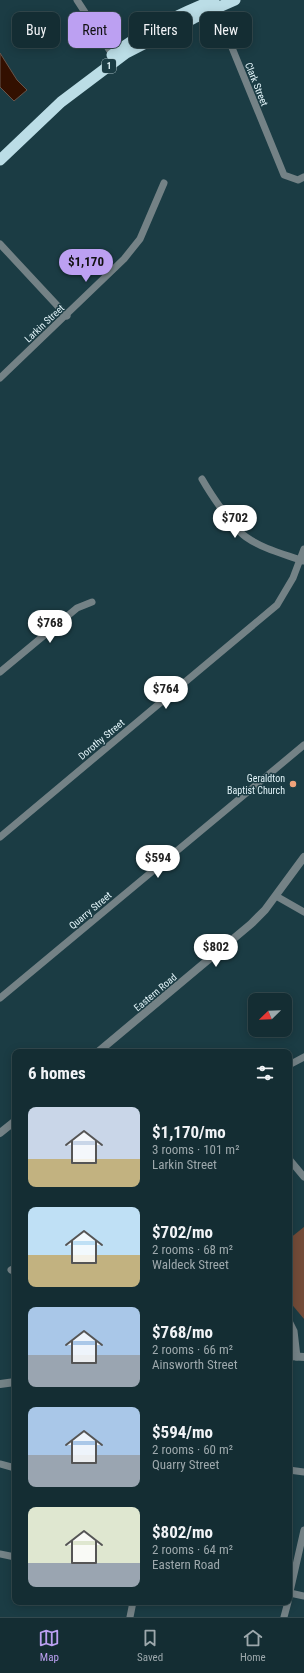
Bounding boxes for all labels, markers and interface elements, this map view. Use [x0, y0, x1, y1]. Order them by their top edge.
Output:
chip: Buy [12, 12, 60, 48]
chip: Rent [68, 12, 121, 48]
chip: Filters [129, 12, 192, 48]
chip: New [200, 12, 252, 48]
road number: 1 [102, 59, 116, 73]
street label: Clark Street [243, 61, 270, 108]
pin: $1,170 [53, 249, 119, 283]
text: $1,170 [68, 254, 104, 269]
street label: Larkin Street [22, 302, 66, 344]
pin: $702 [211, 505, 259, 539]
text: $702 [222, 510, 248, 525]
pin: $768 [26, 610, 74, 644]
text: $768 [37, 615, 63, 630]
pin: $764 [142, 676, 190, 710]
text: $764 [153, 681, 179, 696]
street label: Dorothy Street [76, 717, 126, 762]
place label: Geraldton Baptist Church [227, 773, 285, 796]
marker: Geraldton Baptist Church [288, 779, 298, 789]
pin: $594 [134, 845, 182, 879]
text: $594 [145, 850, 171, 865]
street label: Quarry Street [67, 890, 114, 931]
pin: $802 [192, 934, 240, 968]
text: $802 [203, 939, 229, 954]
street label: Eastern Road [132, 971, 179, 1013]
north arrow [248, 993, 292, 1037]
map controls [248, 993, 292, 1037]
icon: filters [254, 1062, 276, 1084]
text: 6 homes [28, 1063, 86, 1083]
text: $1,170/mo [152, 1122, 226, 1142]
icon: home [60, 1123, 108, 1171]
text: 3 rooms · 101 m² [152, 1142, 239, 1157]
text: Larkin Street [152, 1157, 217, 1172]
text: $702/mo [152, 1222, 213, 1242]
icon: home [60, 1223, 108, 1271]
text: 2 rooms · 68 m² [152, 1242, 233, 1257]
text: Waldeck Street [152, 1257, 229, 1272]
text: $768/mo [152, 1322, 213, 1342]
icon: home [60, 1323, 108, 1371]
text: 2 rooms · 66 m² [152, 1342, 233, 1357]
text: Ainsworth Street [152, 1357, 238, 1372]
text: $594/mo [152, 1422, 213, 1442]
icon: home [60, 1423, 108, 1471]
text: 2 rooms · 60 m² [152, 1442, 233, 1457]
text: Quarry Street [152, 1457, 219, 1472]
text: $802/mo [152, 1522, 213, 1542]
icon: home [60, 1523, 108, 1571]
text: 2 rooms · 64 m² [152, 1542, 233, 1557]
text: Eastern Road [152, 1557, 220, 1572]
tab: Map [38, 1627, 60, 1664]
tab: Saved [137, 1627, 163, 1664]
tab: Home [240, 1627, 266, 1664]

